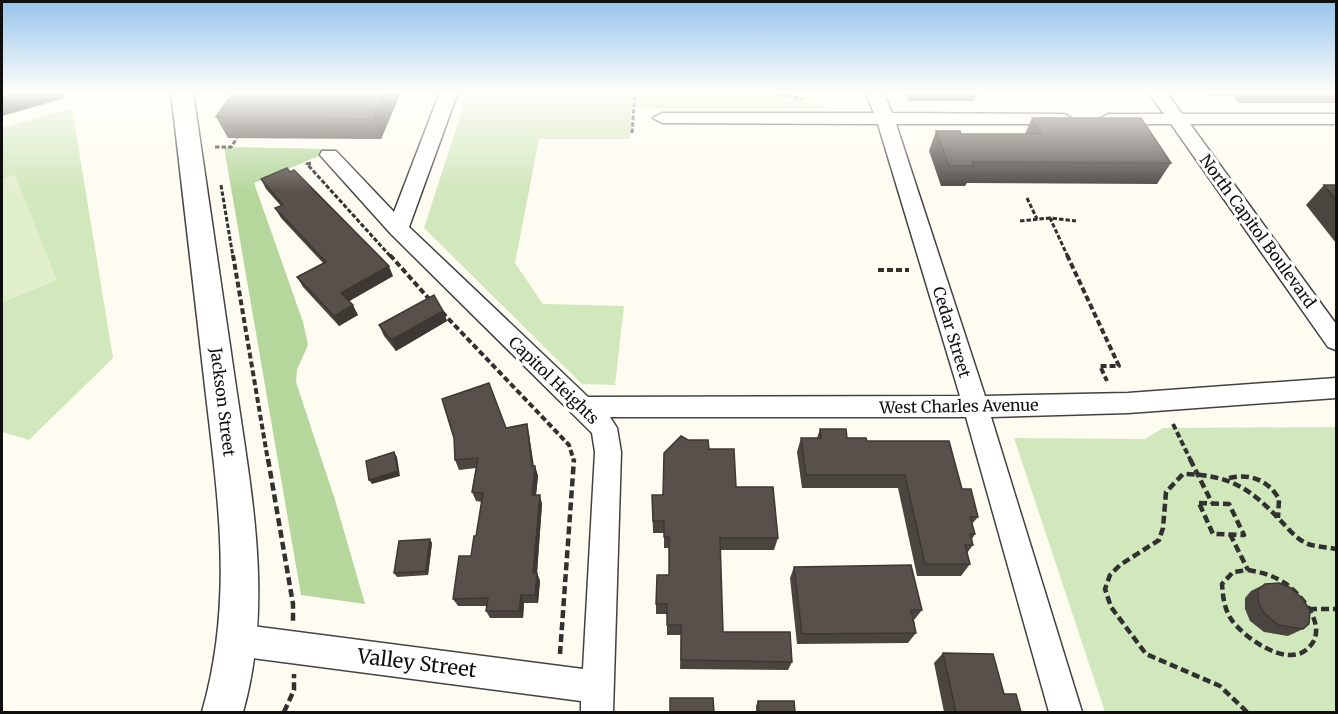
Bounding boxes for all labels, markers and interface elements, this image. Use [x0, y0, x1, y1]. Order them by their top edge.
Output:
street label: North Capitol Boulevard [1196, 150, 1321, 312]
street label: Cedar Street [929, 284, 976, 381]
street label: Capitol Heights [505, 332, 603, 428]
street label: Jackson Street [206, 345, 240, 458]
street label: West Charles Avenue [878, 395, 1039, 417]
street label: Valley Street [355, 643, 478, 682]

